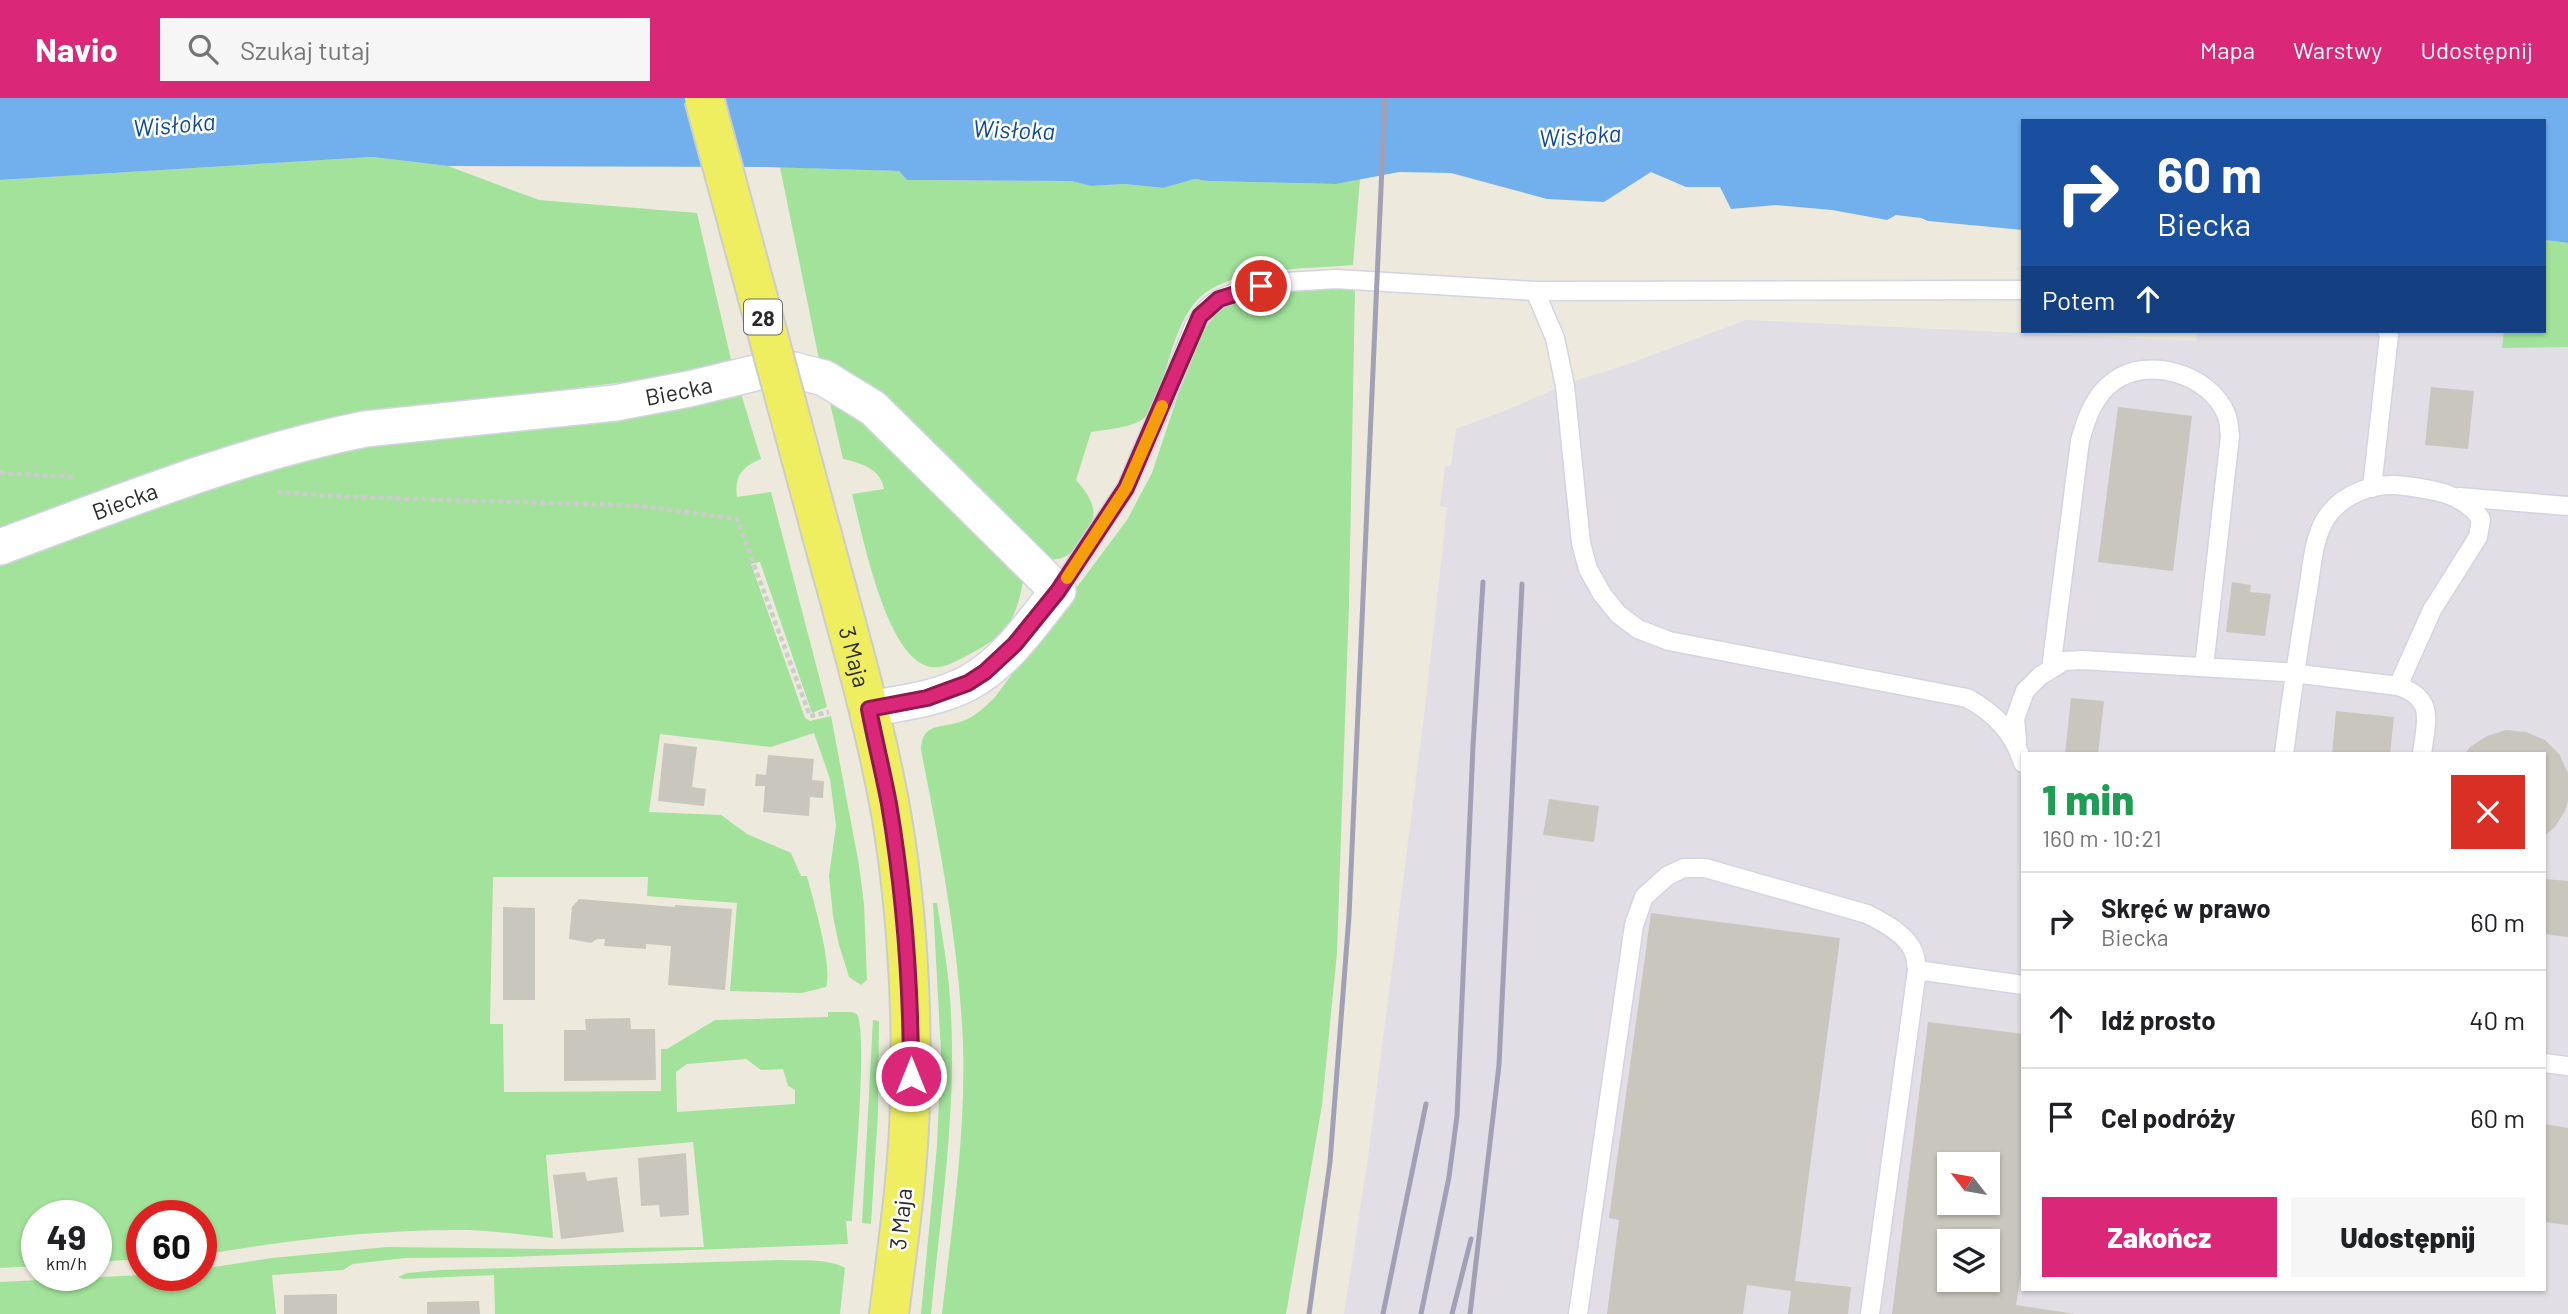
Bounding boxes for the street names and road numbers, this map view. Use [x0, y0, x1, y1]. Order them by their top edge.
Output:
road number: 28 [744, 300, 782, 334]
street label: Biecka [643, 370, 715, 411]
street label: Biecka [88, 476, 161, 525]
street label: 3 Maja [834, 623, 876, 690]
street label: 3 Maja [883, 1187, 917, 1251]

